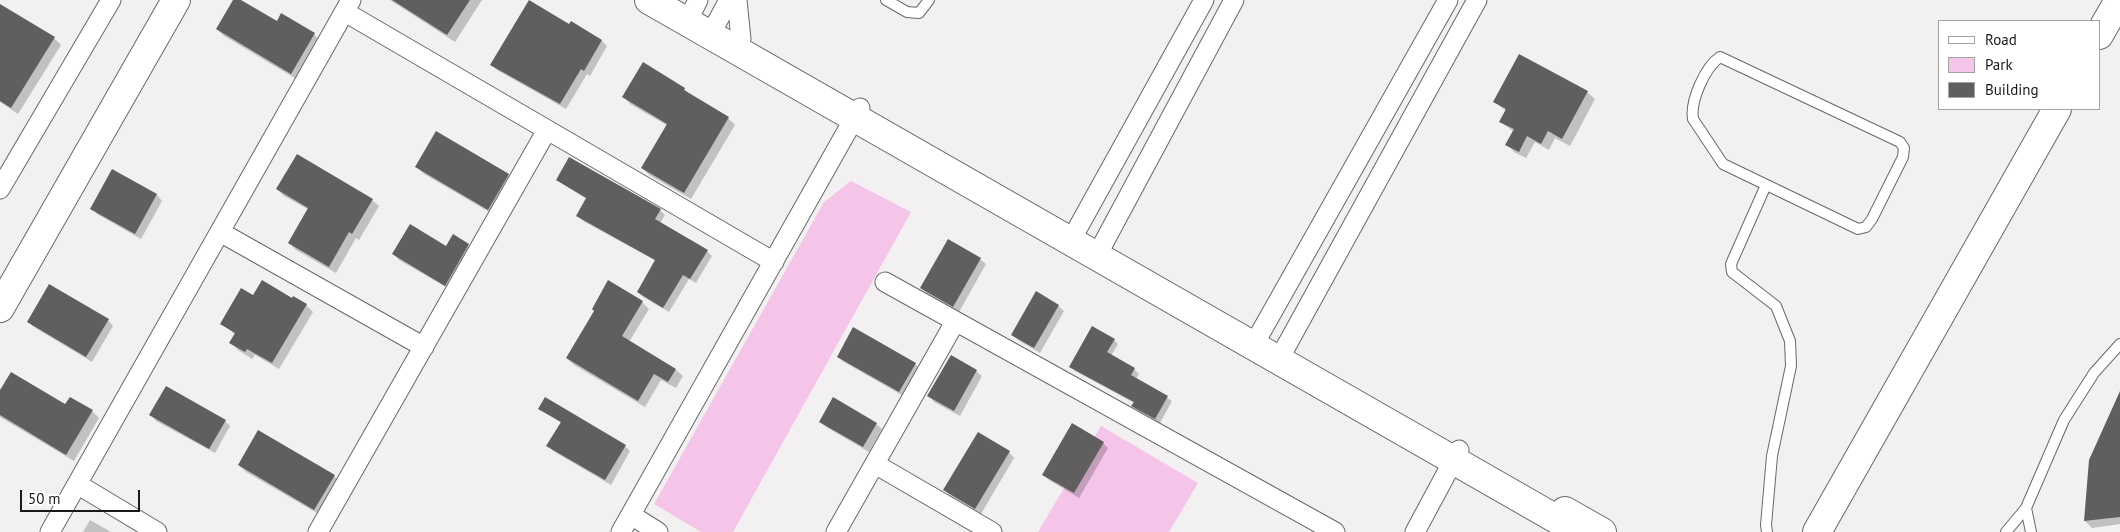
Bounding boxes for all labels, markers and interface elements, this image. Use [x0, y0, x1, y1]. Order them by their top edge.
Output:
legend [1938, 20, 2100, 110]
text: Road [1985, 30, 2017, 49]
text: Park [1985, 55, 2013, 74]
text: Building [1985, 80, 2039, 99]
scale bar [22, 480, 142, 512]
text: 50 m [28, 489, 61, 508]

